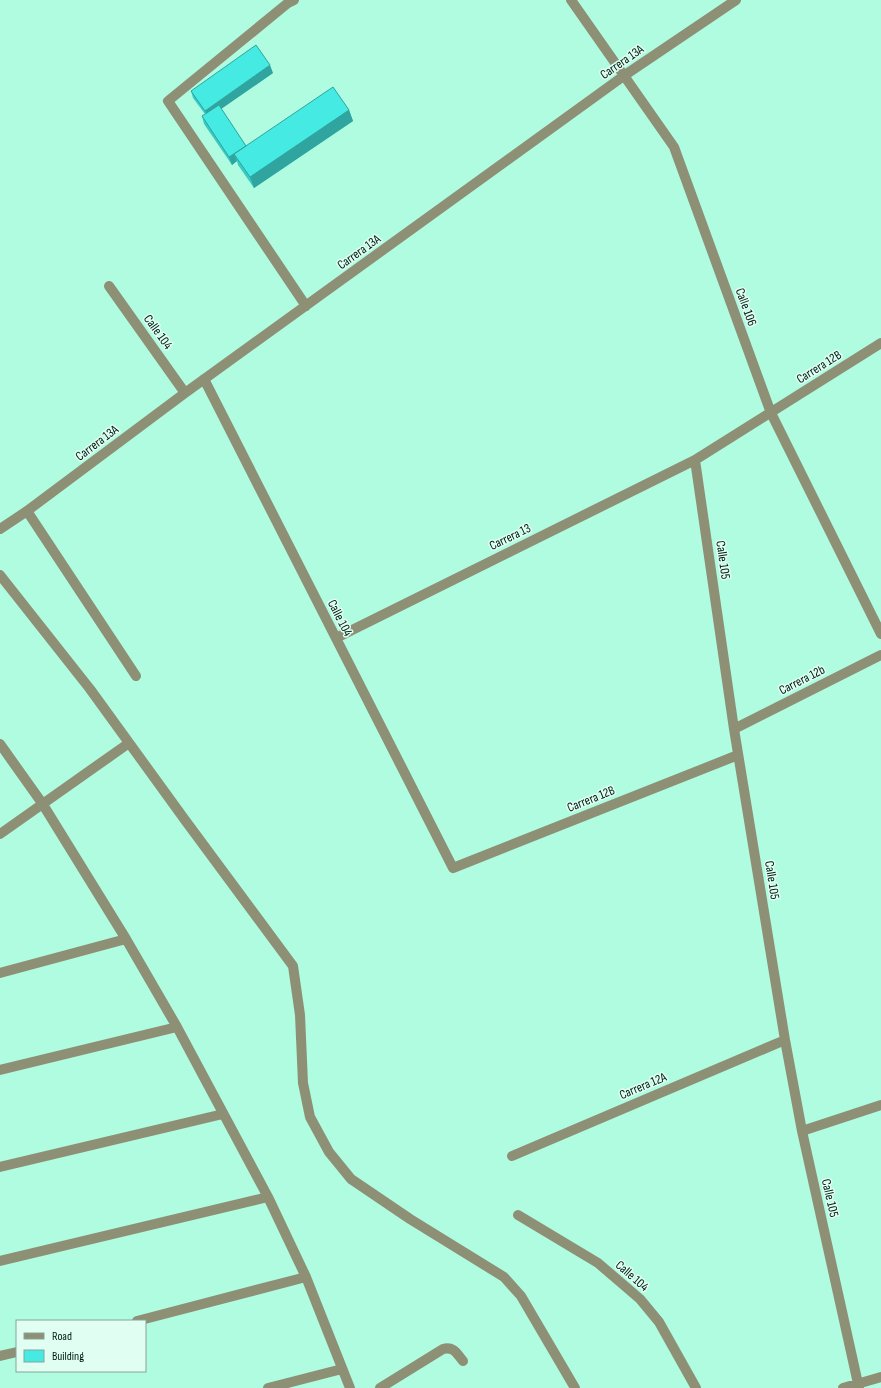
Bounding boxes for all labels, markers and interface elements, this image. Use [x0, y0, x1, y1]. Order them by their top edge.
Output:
street label: Carrera 13A [597, 41, 647, 83]
street label: Carrera 13A [334, 231, 384, 273]
street label: Calle 106 [732, 286, 760, 328]
street label: Calle 104 [140, 312, 176, 353]
street label: Carrera 12B [794, 347, 845, 387]
street label: Carrera 13A [72, 421, 122, 464]
street label: Carrera 13 [487, 520, 533, 554]
street label: Calle 105 [712, 540, 734, 580]
street label: Calle 104 [324, 597, 356, 640]
street label: Carrera 12b [776, 662, 828, 698]
street label: Carrera 12B [565, 782, 617, 816]
street label: Calle 105 [761, 860, 783, 900]
street label: Carrera 12A [617, 1069, 669, 1103]
street label: Calle 105 [818, 1177, 842, 1219]
street label: Calle 104 [612, 1257, 652, 1295]
legend [16, 1320, 146, 1372]
text: Road [52, 1329, 72, 1344]
text: Building [52, 1349, 84, 1364]

